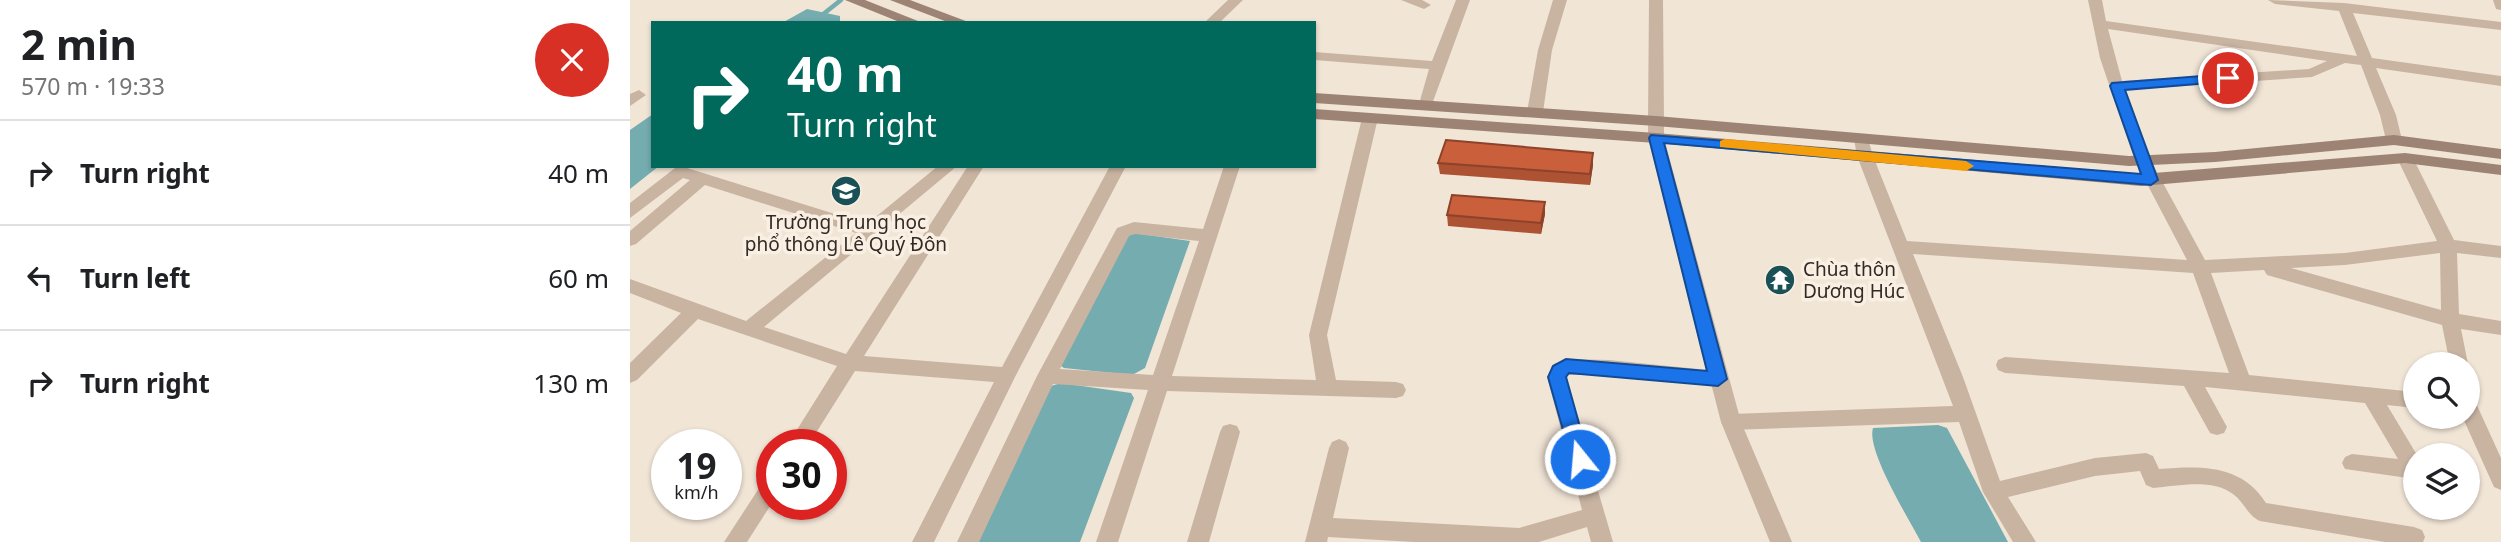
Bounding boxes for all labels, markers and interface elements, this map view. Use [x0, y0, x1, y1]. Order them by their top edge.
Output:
text: 2 min [21, 15, 137, 72]
button: close [535, 23, 609, 97]
text: 40 m [787, 40, 904, 106]
pin [2198, 48, 2258, 108]
icon: right [672, 49, 763, 140]
icon: arrive [2209, 59, 2247, 97]
text: 570 m · 19:33 [21, 70, 165, 102]
text: Turn right [787, 103, 937, 146]
icon: right [21, 154, 59, 192]
text: Turn right [80, 155, 210, 191]
text: 40 m [548, 155, 609, 191]
school or university icon: Trường Trung học phổ thông Lê Quý Đôn [829, 174, 863, 208]
place label: Trường Trung học phổ thông Lê Quý Đôn [745, 209, 947, 257]
place label: Chùa thôn Dương Húc [1803, 256, 1905, 304]
icon: left [21, 259, 59, 297]
text: Turn left [80, 260, 191, 296]
text: 60 m [548, 260, 609, 296]
temple icon: Chùa thôn Dương Húc [1763, 263, 1797, 297]
map controls [2403, 352, 2480, 520]
button: search [2403, 352, 2480, 429]
icon: right [21, 364, 59, 402]
text: Turn right [80, 365, 210, 401]
text: 130 m [533, 365, 609, 401]
position arrow [1543, 422, 1617, 496]
speed limit sign: 30 [756, 429, 847, 520]
text: 19 [676, 442, 717, 489]
button: layers [2403, 443, 2480, 520]
text: km/h [674, 480, 719, 504]

